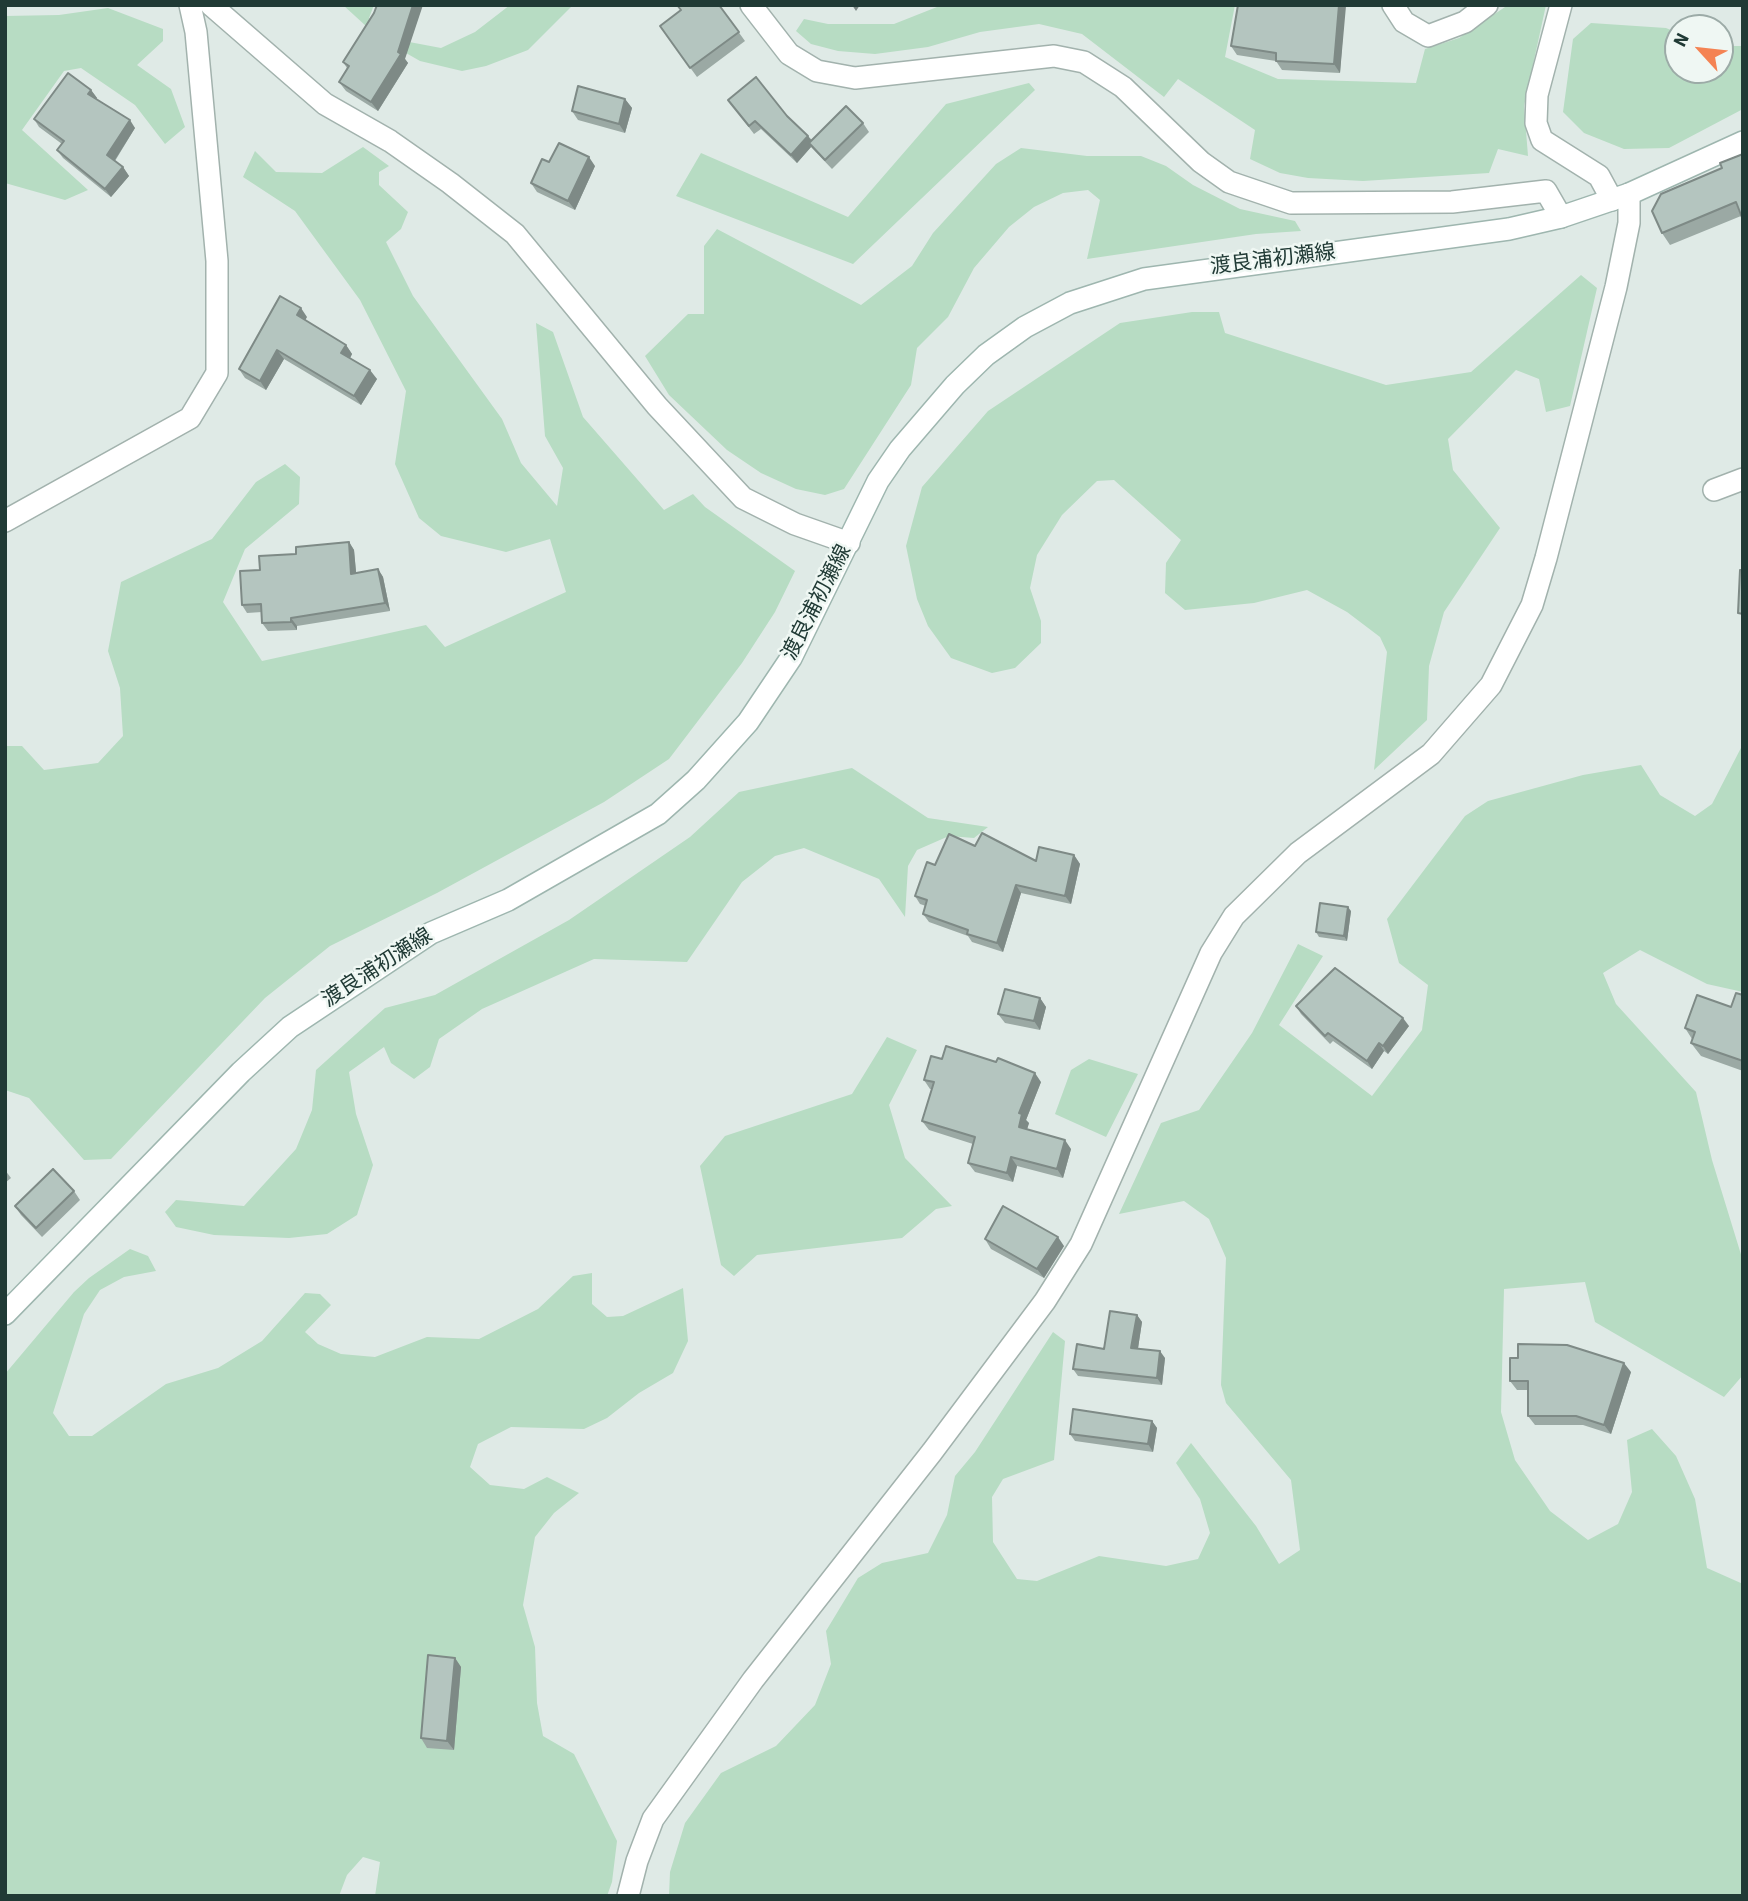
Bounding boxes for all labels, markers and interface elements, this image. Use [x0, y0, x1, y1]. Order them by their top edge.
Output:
north arrow [1664, 14, 1734, 84]
text: N [1667, 28, 1697, 52]
street label: 渡良浦初瀬線 [1209, 241, 1337, 281]
street label: 渡良浦初瀬線 [778, 541, 858, 665]
street label: 渡良浦初瀬線 [318, 924, 438, 1014]

